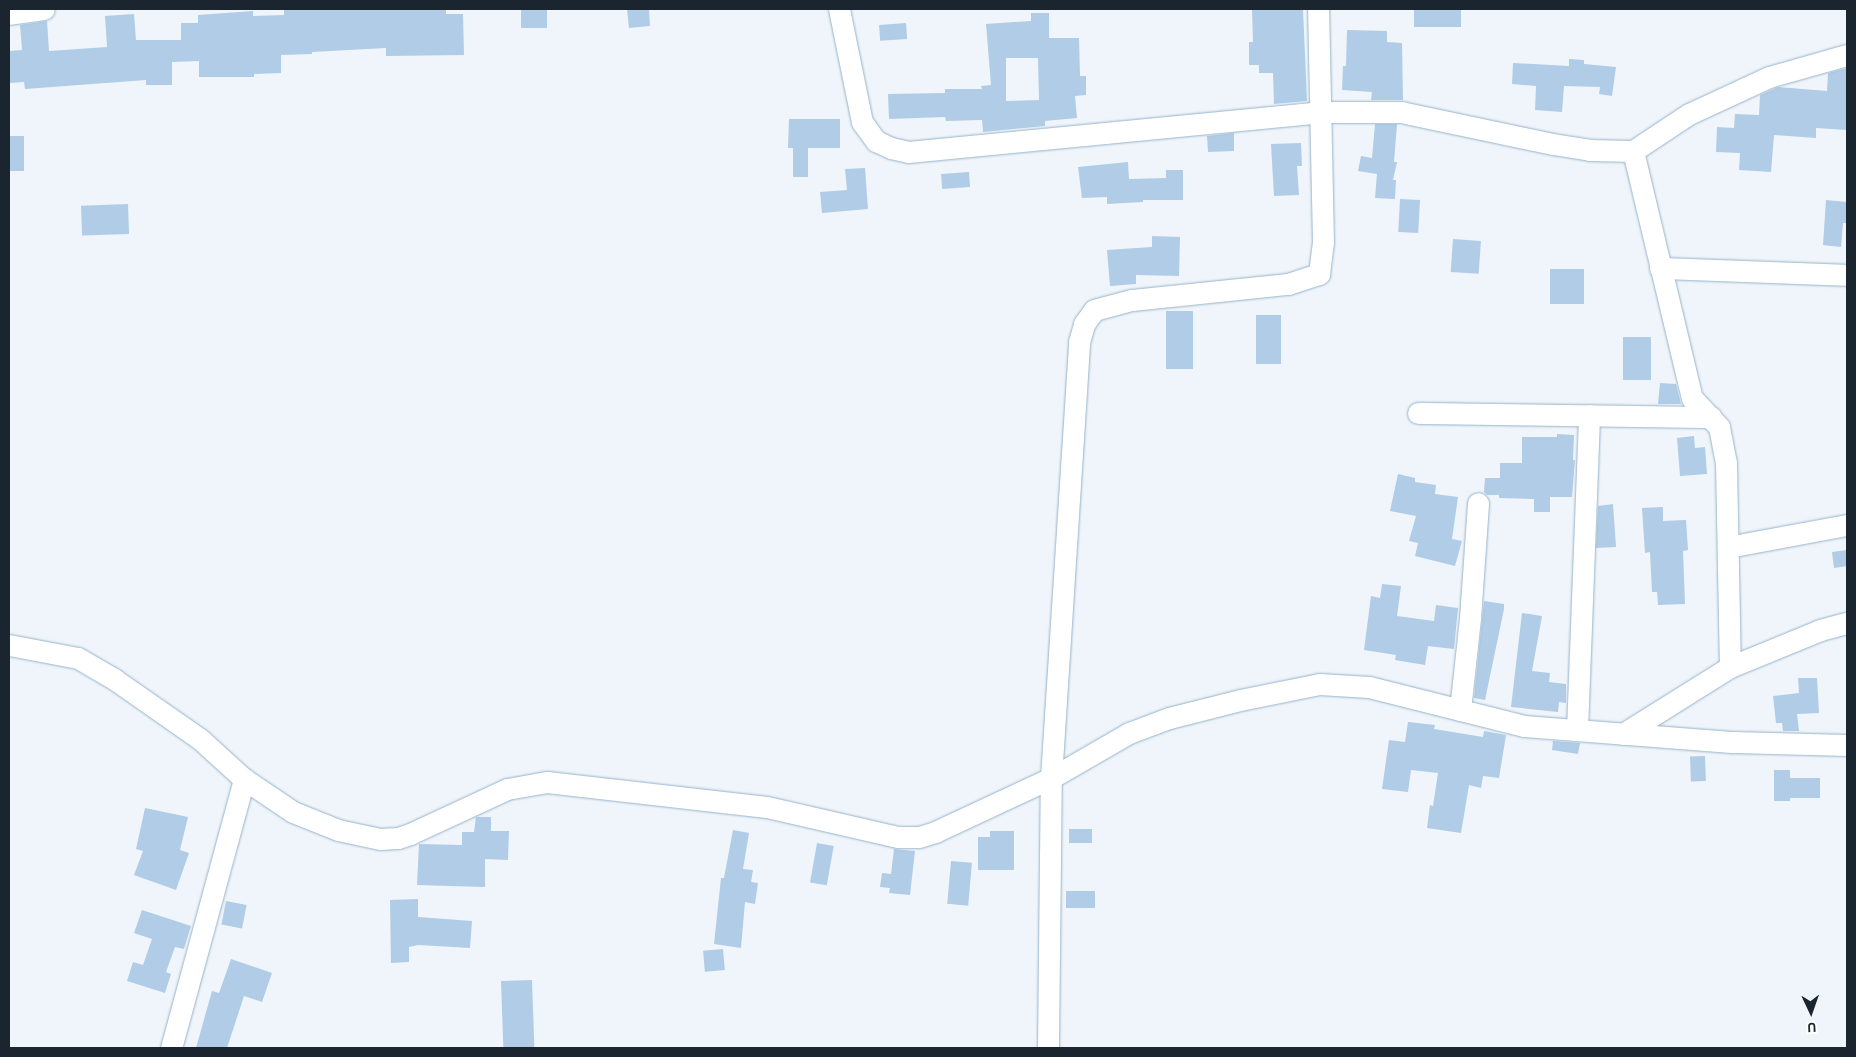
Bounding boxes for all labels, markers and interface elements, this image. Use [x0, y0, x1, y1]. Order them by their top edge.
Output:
north arrow [1786, 987, 1836, 1037]
text: U [1807, 1020, 1817, 1034]

